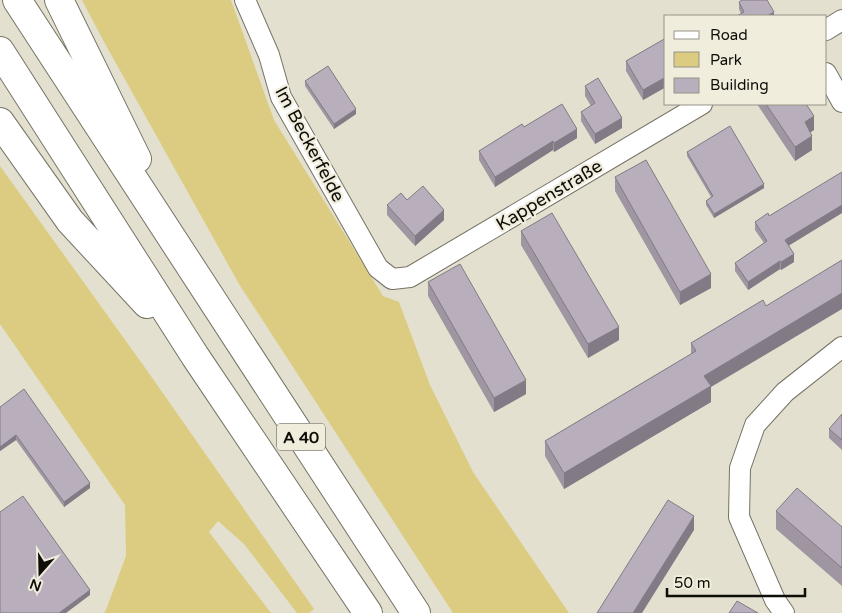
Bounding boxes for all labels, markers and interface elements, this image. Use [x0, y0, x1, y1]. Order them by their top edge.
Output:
legend [664, 15, 827, 105]
text: Road [710, 26, 748, 44]
text: Park [710, 51, 742, 69]
text: Building [710, 76, 769, 94]
street label: Im Beckerfelde [270, 82, 350, 206]
street label: Kappenstraße [492, 155, 606, 235]
road number: A 40 [277, 424, 325, 451]
north arrow [15, 548, 65, 598]
scale bar [667, 566, 804, 598]
text: 50 m [674, 574, 711, 592]
text: N [28, 575, 44, 595]

